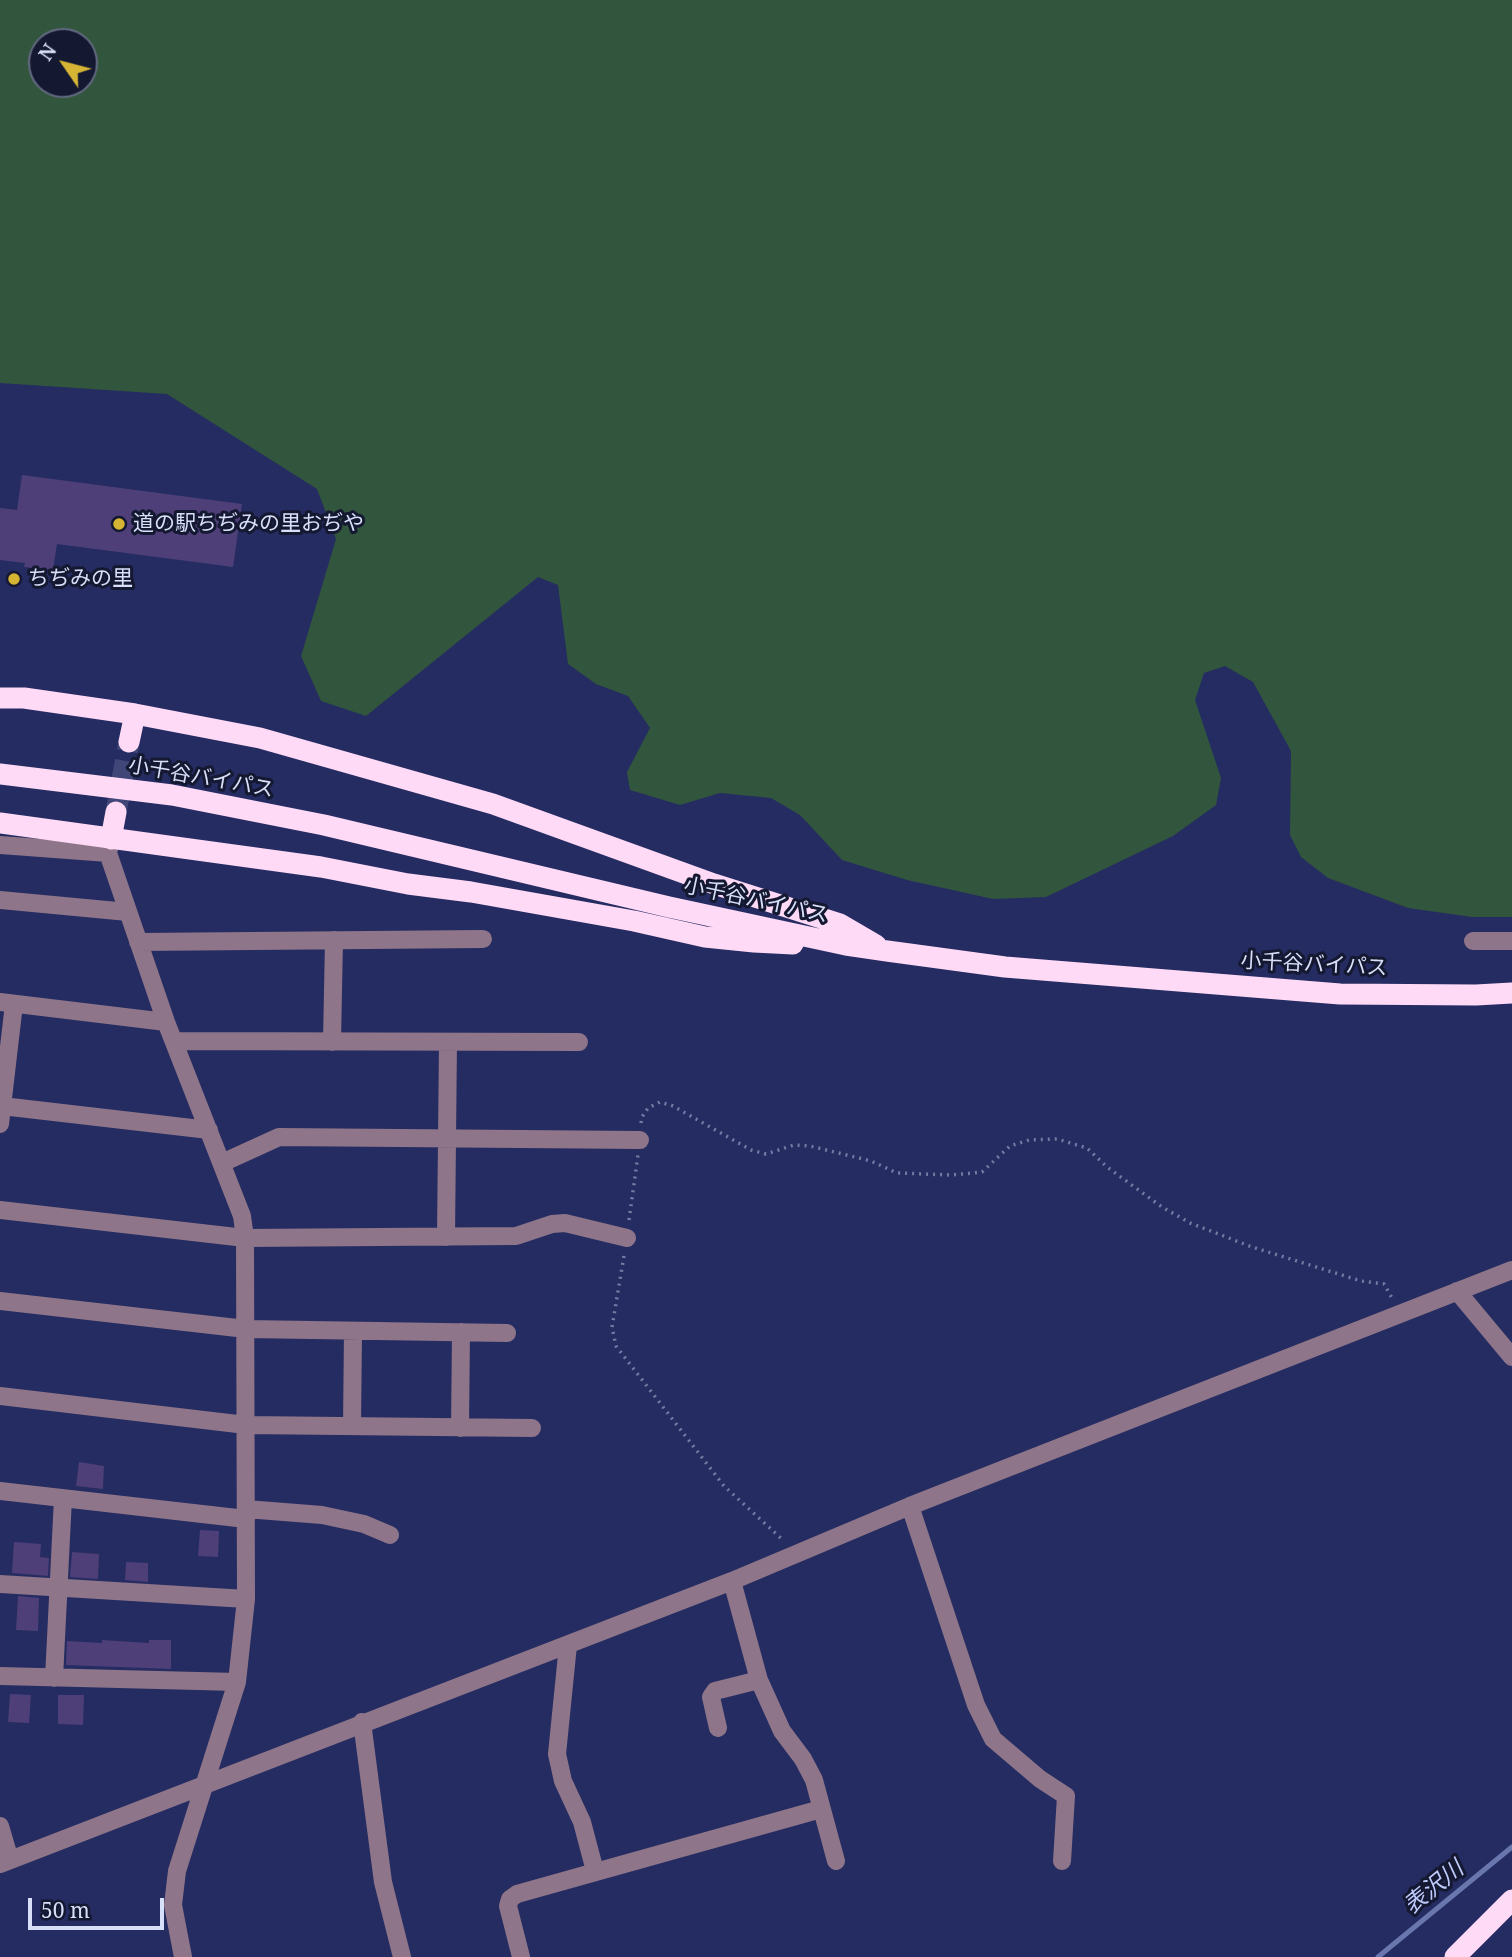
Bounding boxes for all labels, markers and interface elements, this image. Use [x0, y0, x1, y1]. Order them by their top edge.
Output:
north arrow [28, 28, 98, 98]
text: N [32, 39, 62, 66]
place label: 道の駅ちぢみの里おぢや [133, 511, 364, 537]
marker: 道の駅ちぢみの里おぢや [111, 516, 127, 532]
place label: ちぢみの里 [28, 566, 133, 592]
marker: ちぢみの里 [6, 571, 22, 587]
street label: 小千谷バイパス [126, 753, 276, 803]
street label: 小千谷バイパス [681, 873, 831, 929]
street label: 小千谷バイパス [1240, 949, 1388, 981]
water label: 表沢川 [1399, 1856, 1469, 1920]
scale bar [32, 1884, 168, 1928]
text: 50 m [41, 1896, 90, 1924]

